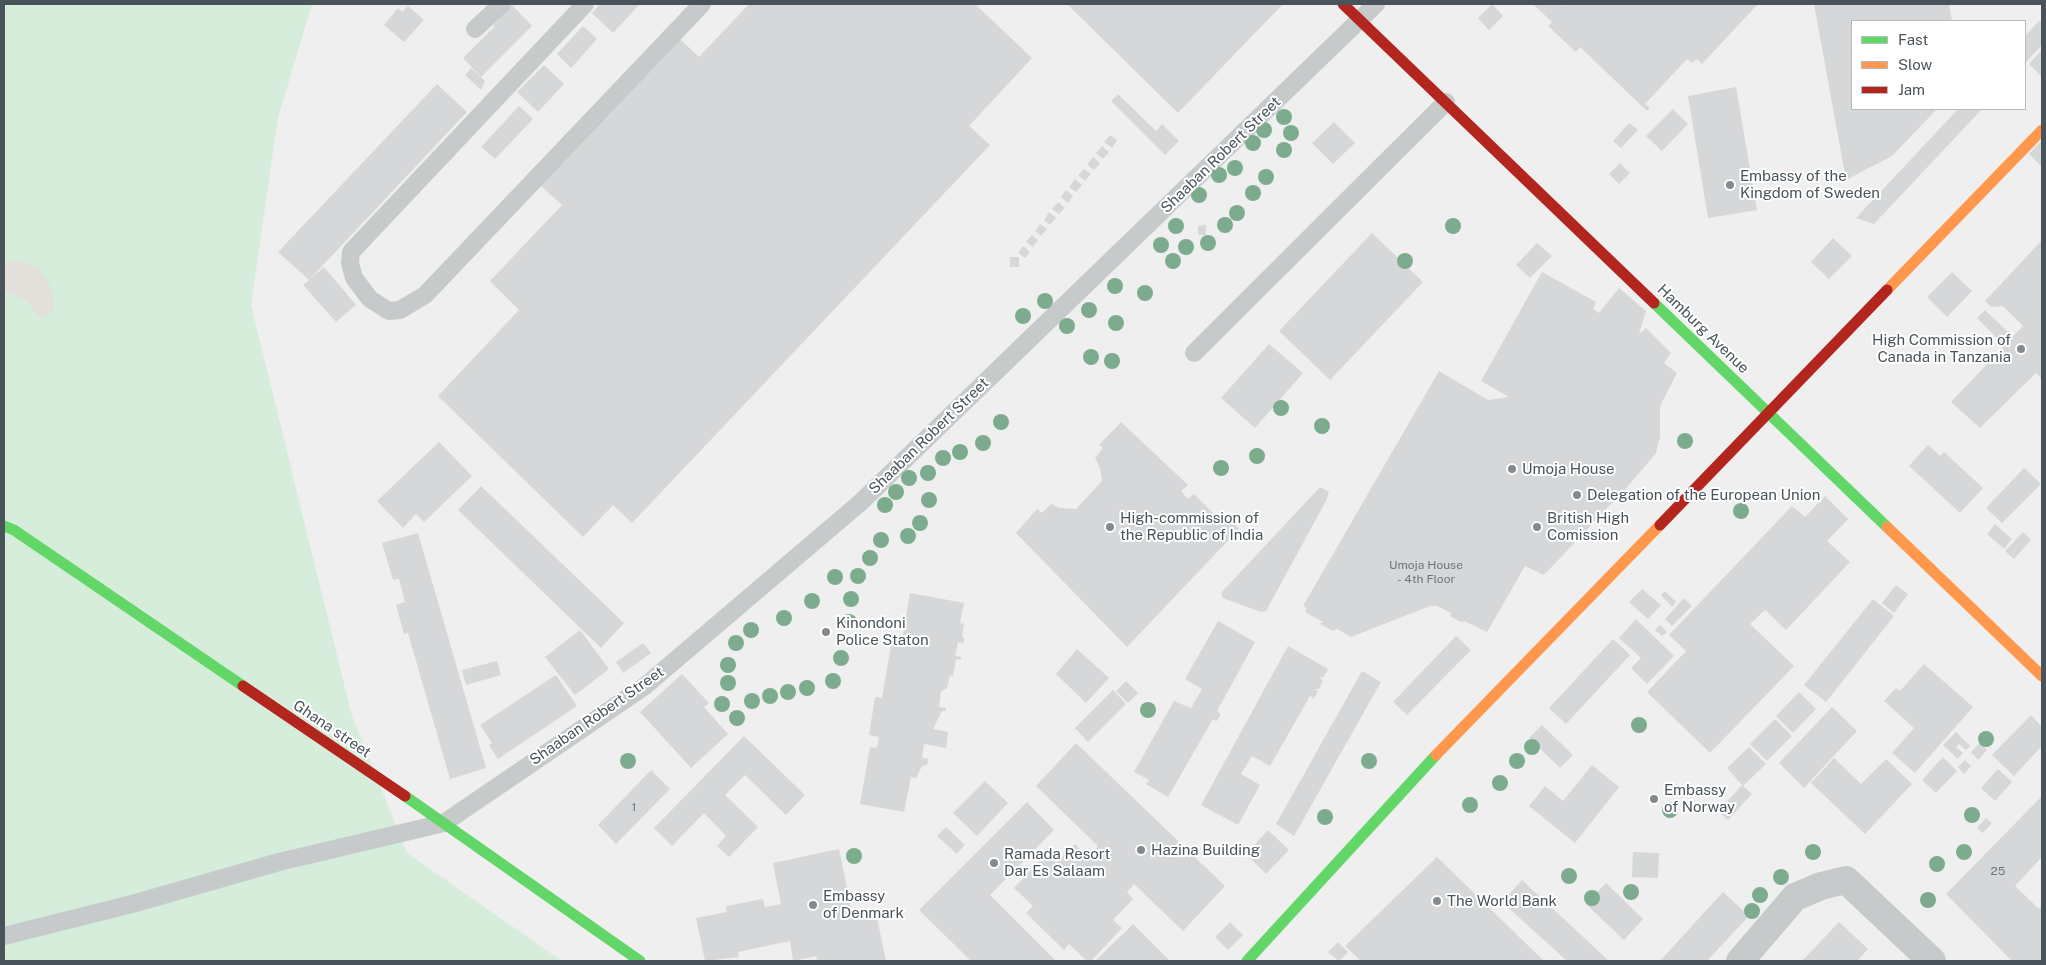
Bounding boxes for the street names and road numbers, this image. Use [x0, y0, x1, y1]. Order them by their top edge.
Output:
street label: Shaaban Robert Street [1157, 93, 1285, 217]
street label: Hamburg Avenue [1653, 281, 1753, 377]
street label: Shaaban Robert Street [865, 374, 993, 498]
street label: Shaaban Robert Street [527, 663, 667, 769]
street label: Ghana street [290, 696, 374, 762]

